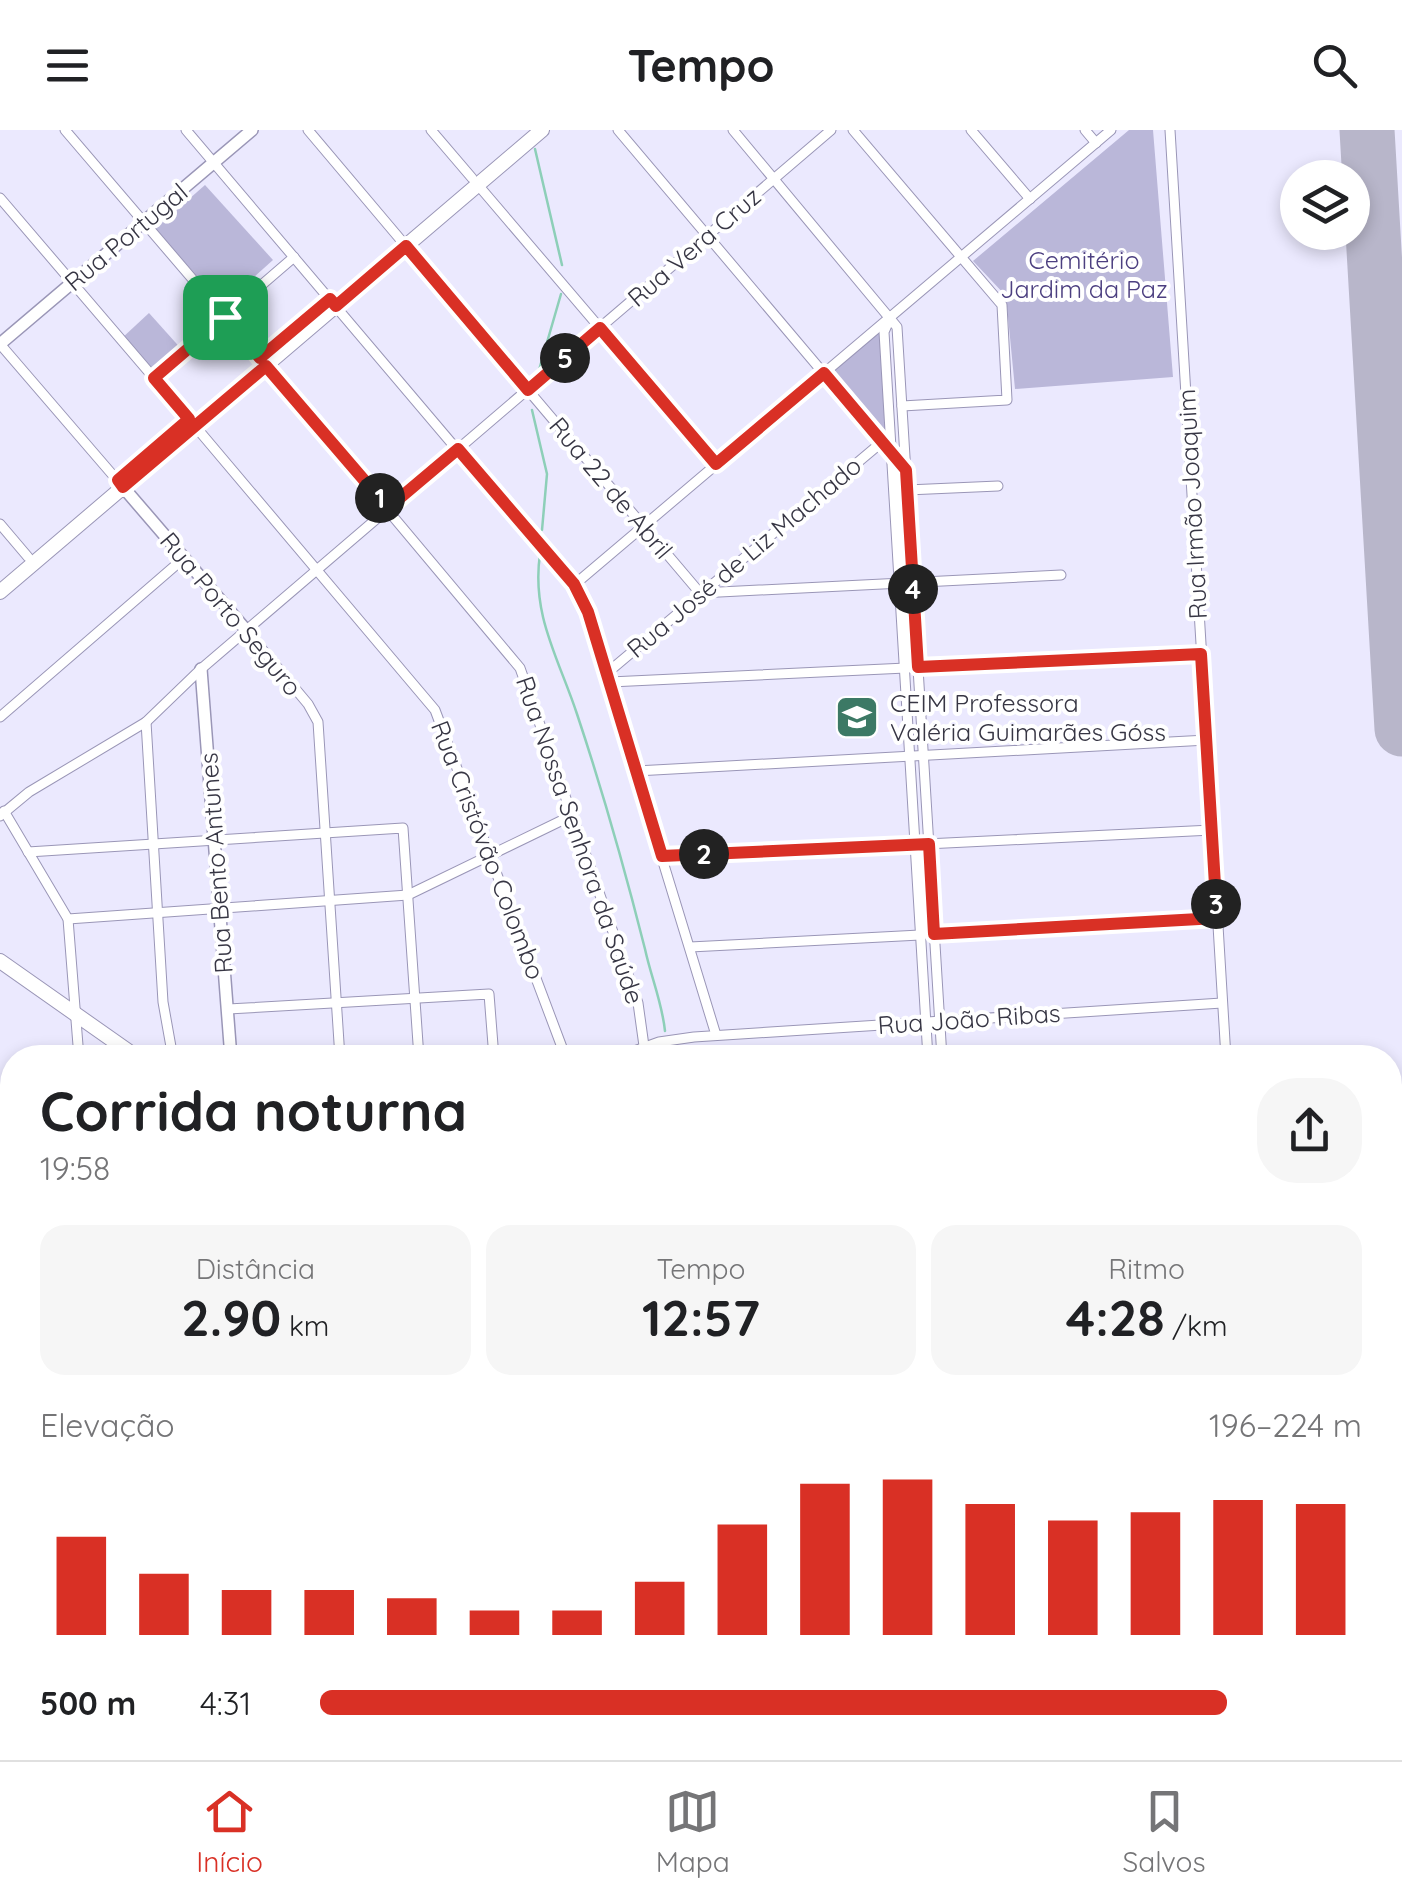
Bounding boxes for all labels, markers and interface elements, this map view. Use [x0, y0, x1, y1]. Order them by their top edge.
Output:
text: Tempo [627, 37, 775, 93]
icon: menu [40, 38, 95, 93]
icon: search [1307, 38, 1362, 93]
map controls [1280, 160, 1370, 250]
button: layers [1280, 160, 1370, 250]
street label: Rua Portugal [58, 176, 193, 297]
street label: Rua Vera Cruz [621, 180, 767, 313]
park label: Cemitério Jardim da Paz [1000, 244, 1168, 304]
pin [183, 275, 268, 360]
icon: arrive [198, 290, 253, 345]
pin: 5 [540, 333, 590, 383]
text: 5 [557, 340, 573, 375]
street label: Rua Irmão Joaquim [1170, 388, 1213, 620]
street label: Rua 22 de Abril [543, 411, 680, 565]
street label: Rua José de Liz Machado [620, 449, 867, 664]
pin: 1 [355, 473, 405, 523]
text: 1 [375, 480, 385, 515]
street label: Rua Porto Seguro [154, 526, 309, 702]
pin: 4 [888, 564, 938, 614]
text: 4 [905, 571, 921, 606]
street label: Rua Nossa Senhora da Saúde [510, 672, 651, 1008]
place label: CEIM Professora Valéria Guimarães Góss [890, 687, 1166, 747]
school or university icon: CEIM Professora Valéria Guimarães Góss [834, 694, 880, 740]
street label: Rua Cristóvão Colombo [425, 716, 552, 984]
street label: Rua Bento Antunes [192, 752, 239, 975]
pin: 2 [679, 829, 729, 879]
text: 2 [696, 836, 712, 871]
pin: 3 [1191, 879, 1241, 929]
text: 3 [1208, 886, 1224, 921]
street label: Rua João Ribas [876, 997, 1061, 1040]
text: Corrida noturna [40, 1076, 467, 1145]
button: share [1257, 1078, 1362, 1183]
text: 19:58 [40, 1148, 110, 1188]
text: Distância [196, 1251, 315, 1286]
text: Tempo [657, 1251, 745, 1286]
text: Ritmo [1108, 1251, 1185, 1286]
text: 2.90 [181, 1286, 281, 1349]
text: 12:57 [642, 1286, 760, 1349]
text: 4:28 [1066, 1286, 1165, 1349]
text: km [281, 1308, 329, 1343]
text: /km [1165, 1308, 1228, 1343]
text: Elevação [40, 1405, 175, 1445]
text: 196–224 m [1209, 1405, 1362, 1445]
text: 500 m [40, 1683, 136, 1723]
text: 4:31 [200, 1683, 251, 1723]
tab: Início [196, 1784, 263, 1879]
tab: Mapa [656, 1784, 730, 1879]
tab: Salvos [1122, 1784, 1206, 1879]

